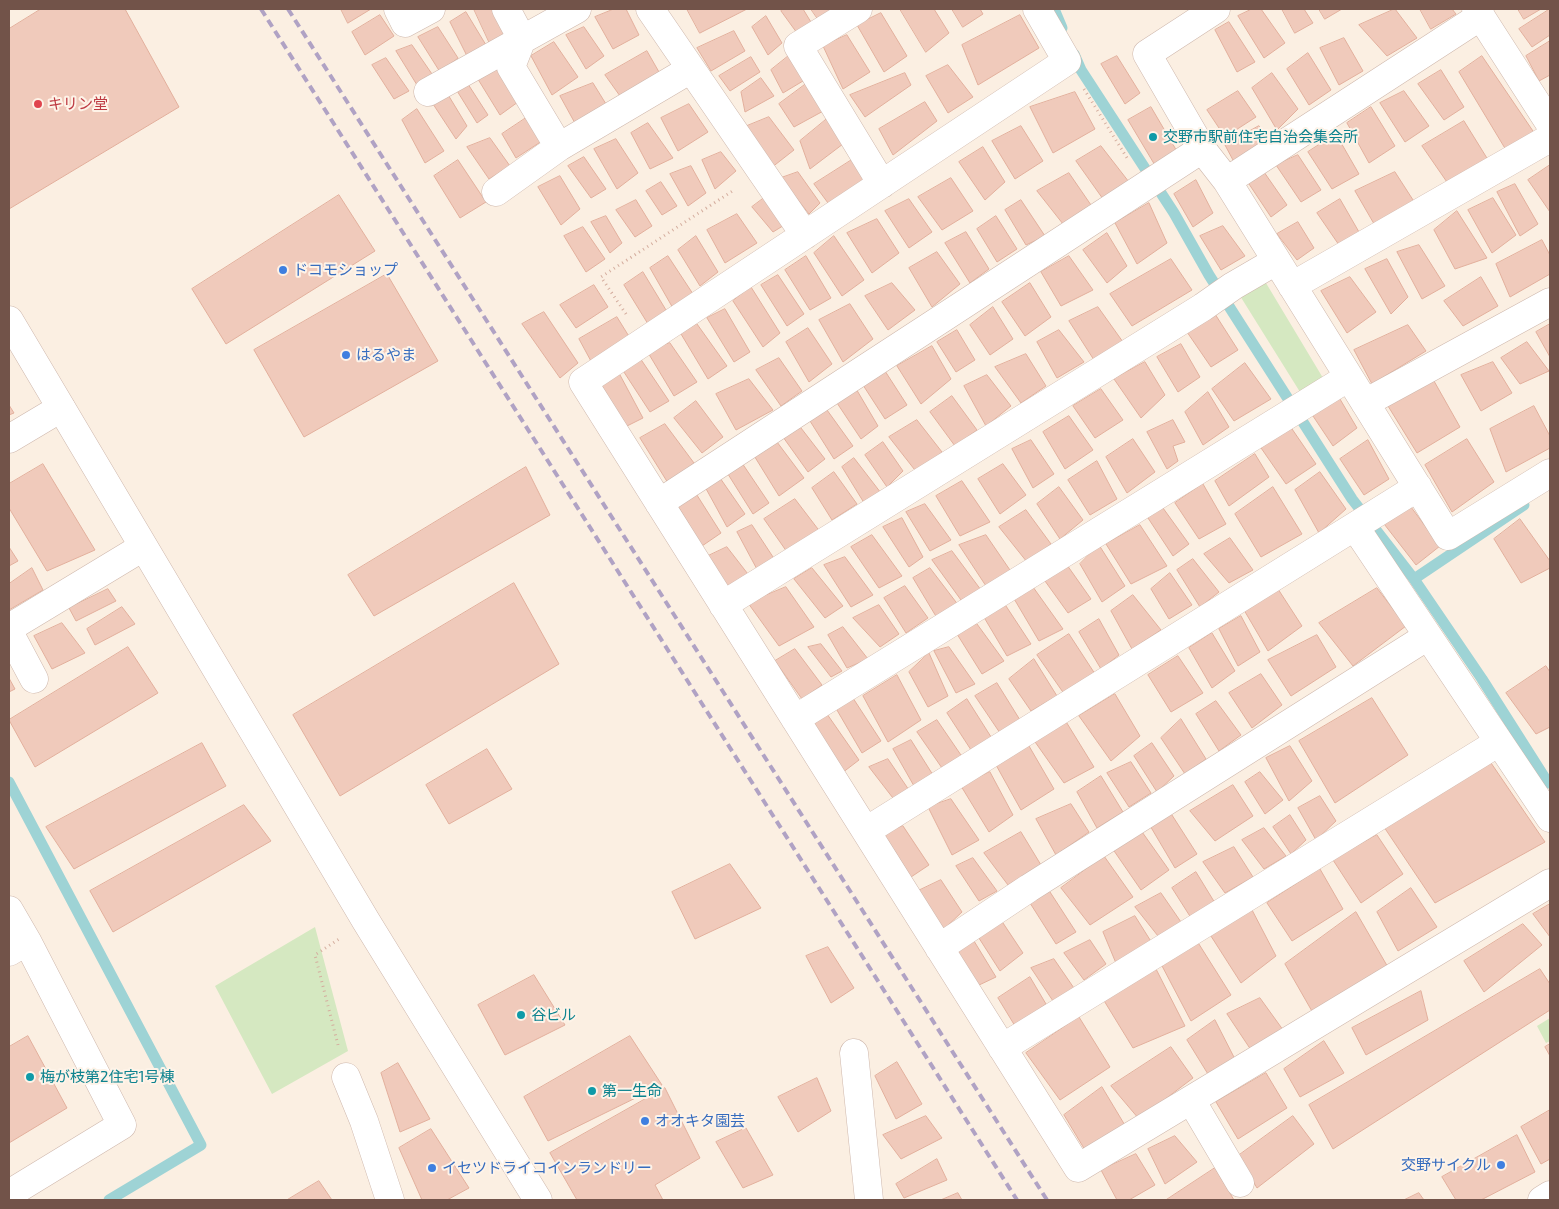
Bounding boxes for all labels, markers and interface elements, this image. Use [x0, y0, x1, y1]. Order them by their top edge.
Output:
place label: キリン堂 [48, 95, 108, 113]
marker: キリン堂 [32, 98, 44, 110]
place label: 交野市駅前住宅自治会集会所 [1163, 128, 1358, 146]
marker: 交野市駅前住宅自治会集会所 [1147, 131, 1159, 143]
place label: ドコモショップ [293, 261, 398, 279]
marker: ドコモショップ [277, 264, 289, 276]
place label: はるやま [356, 346, 416, 364]
marker: はるやま [340, 349, 352, 361]
place label: 谷ビル [531, 1006, 576, 1024]
marker: 谷ビル [515, 1009, 527, 1021]
place label: 梅が枝第2住宅1号棟 [40, 1068, 174, 1086]
marker: 梅が枝第2住宅1号棟 [24, 1071, 36, 1083]
place label: 第一生命 [602, 1082, 662, 1100]
marker: 第一生命 [586, 1085, 598, 1097]
place label: オオキタ園芸 [655, 1112, 745, 1130]
marker: オオキタ園芸 [639, 1115, 651, 1127]
place label: 交野サイクル [1401, 1156, 1491, 1174]
place label: イセツドライコインランドリー [442, 1159, 652, 1177]
marker: 交野サイクル [1495, 1159, 1507, 1171]
marker: イセツドライコインランドリー [426, 1162, 438, 1174]

